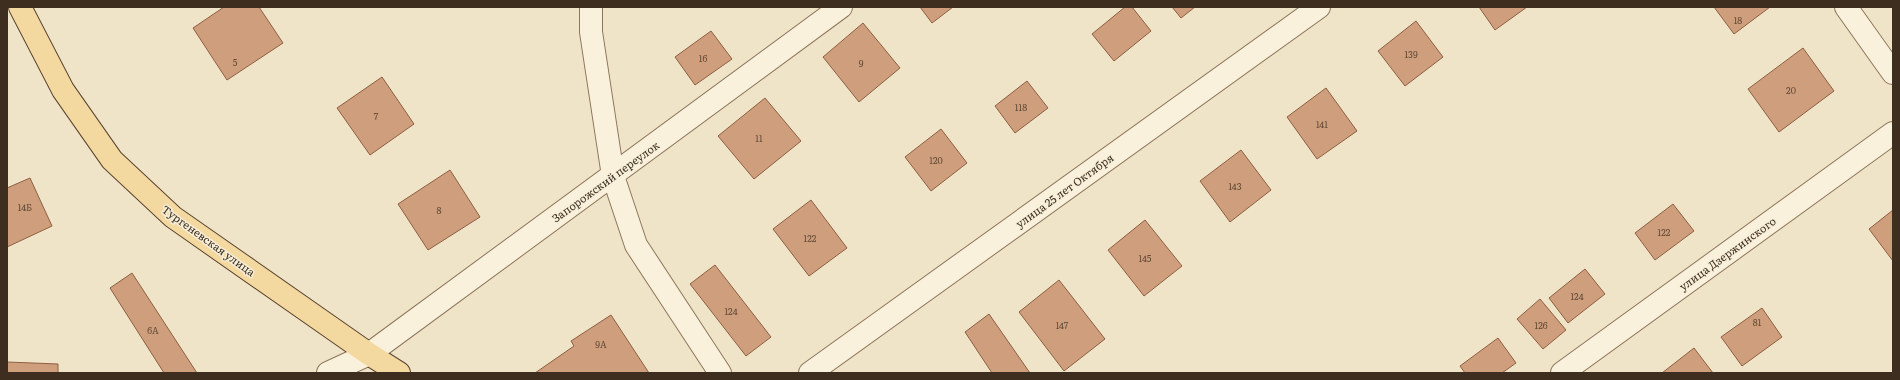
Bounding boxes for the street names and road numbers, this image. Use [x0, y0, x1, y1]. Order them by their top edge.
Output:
street label: Запорожский переулок [548, 136, 662, 225]
street label: улица 25 лет Октября [1012, 149, 1117, 231]
street label: Тургеневская улица [159, 201, 259, 279]
street label: улица Дзержинского [1675, 212, 1779, 294]

